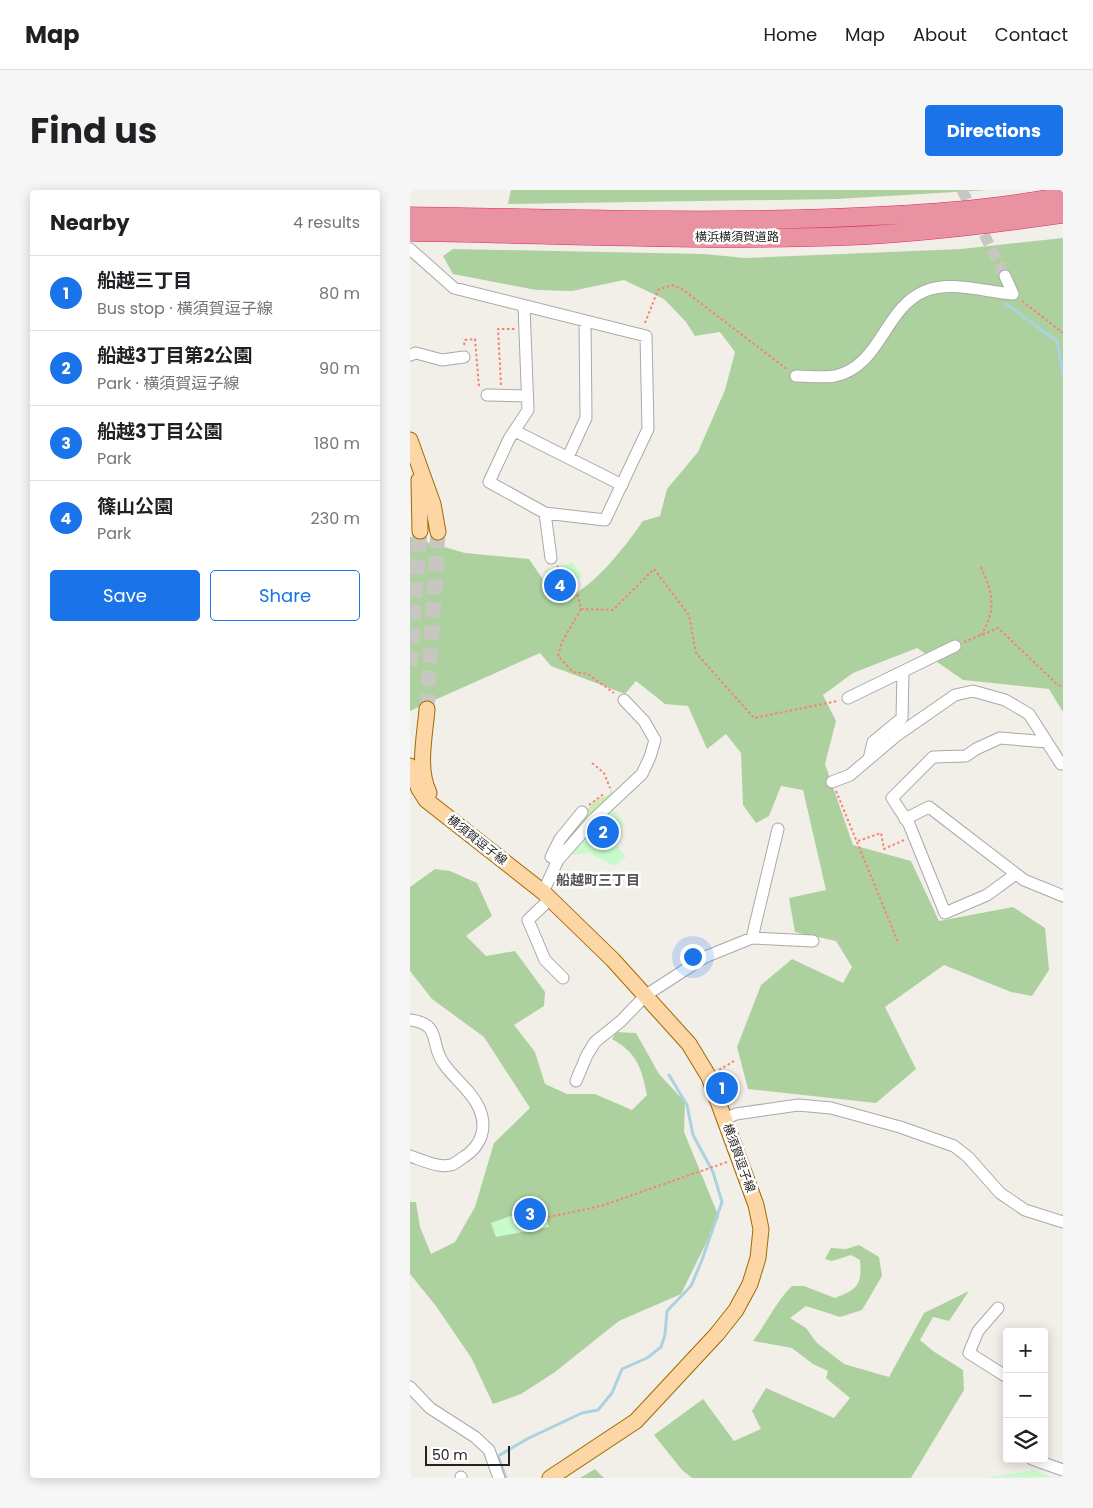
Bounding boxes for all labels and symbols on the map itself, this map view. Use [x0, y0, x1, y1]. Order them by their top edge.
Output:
street label: 横浜横須賀道路 [695, 228, 779, 245]
pin: 4 [544, 566, 576, 604]
street label: 横須賀逗子線 [444, 811, 511, 868]
pin: 2 [587, 813, 619, 851]
district label: 船越町三丁目 [556, 870, 640, 890]
your location [680, 944, 706, 970]
pin: 1 [706, 1069, 738, 1107]
street label: 横須賀逗子線 [719, 1121, 760, 1195]
pin: 3 [514, 1195, 546, 1233]
scale bar [425, 1443, 510, 1466]

